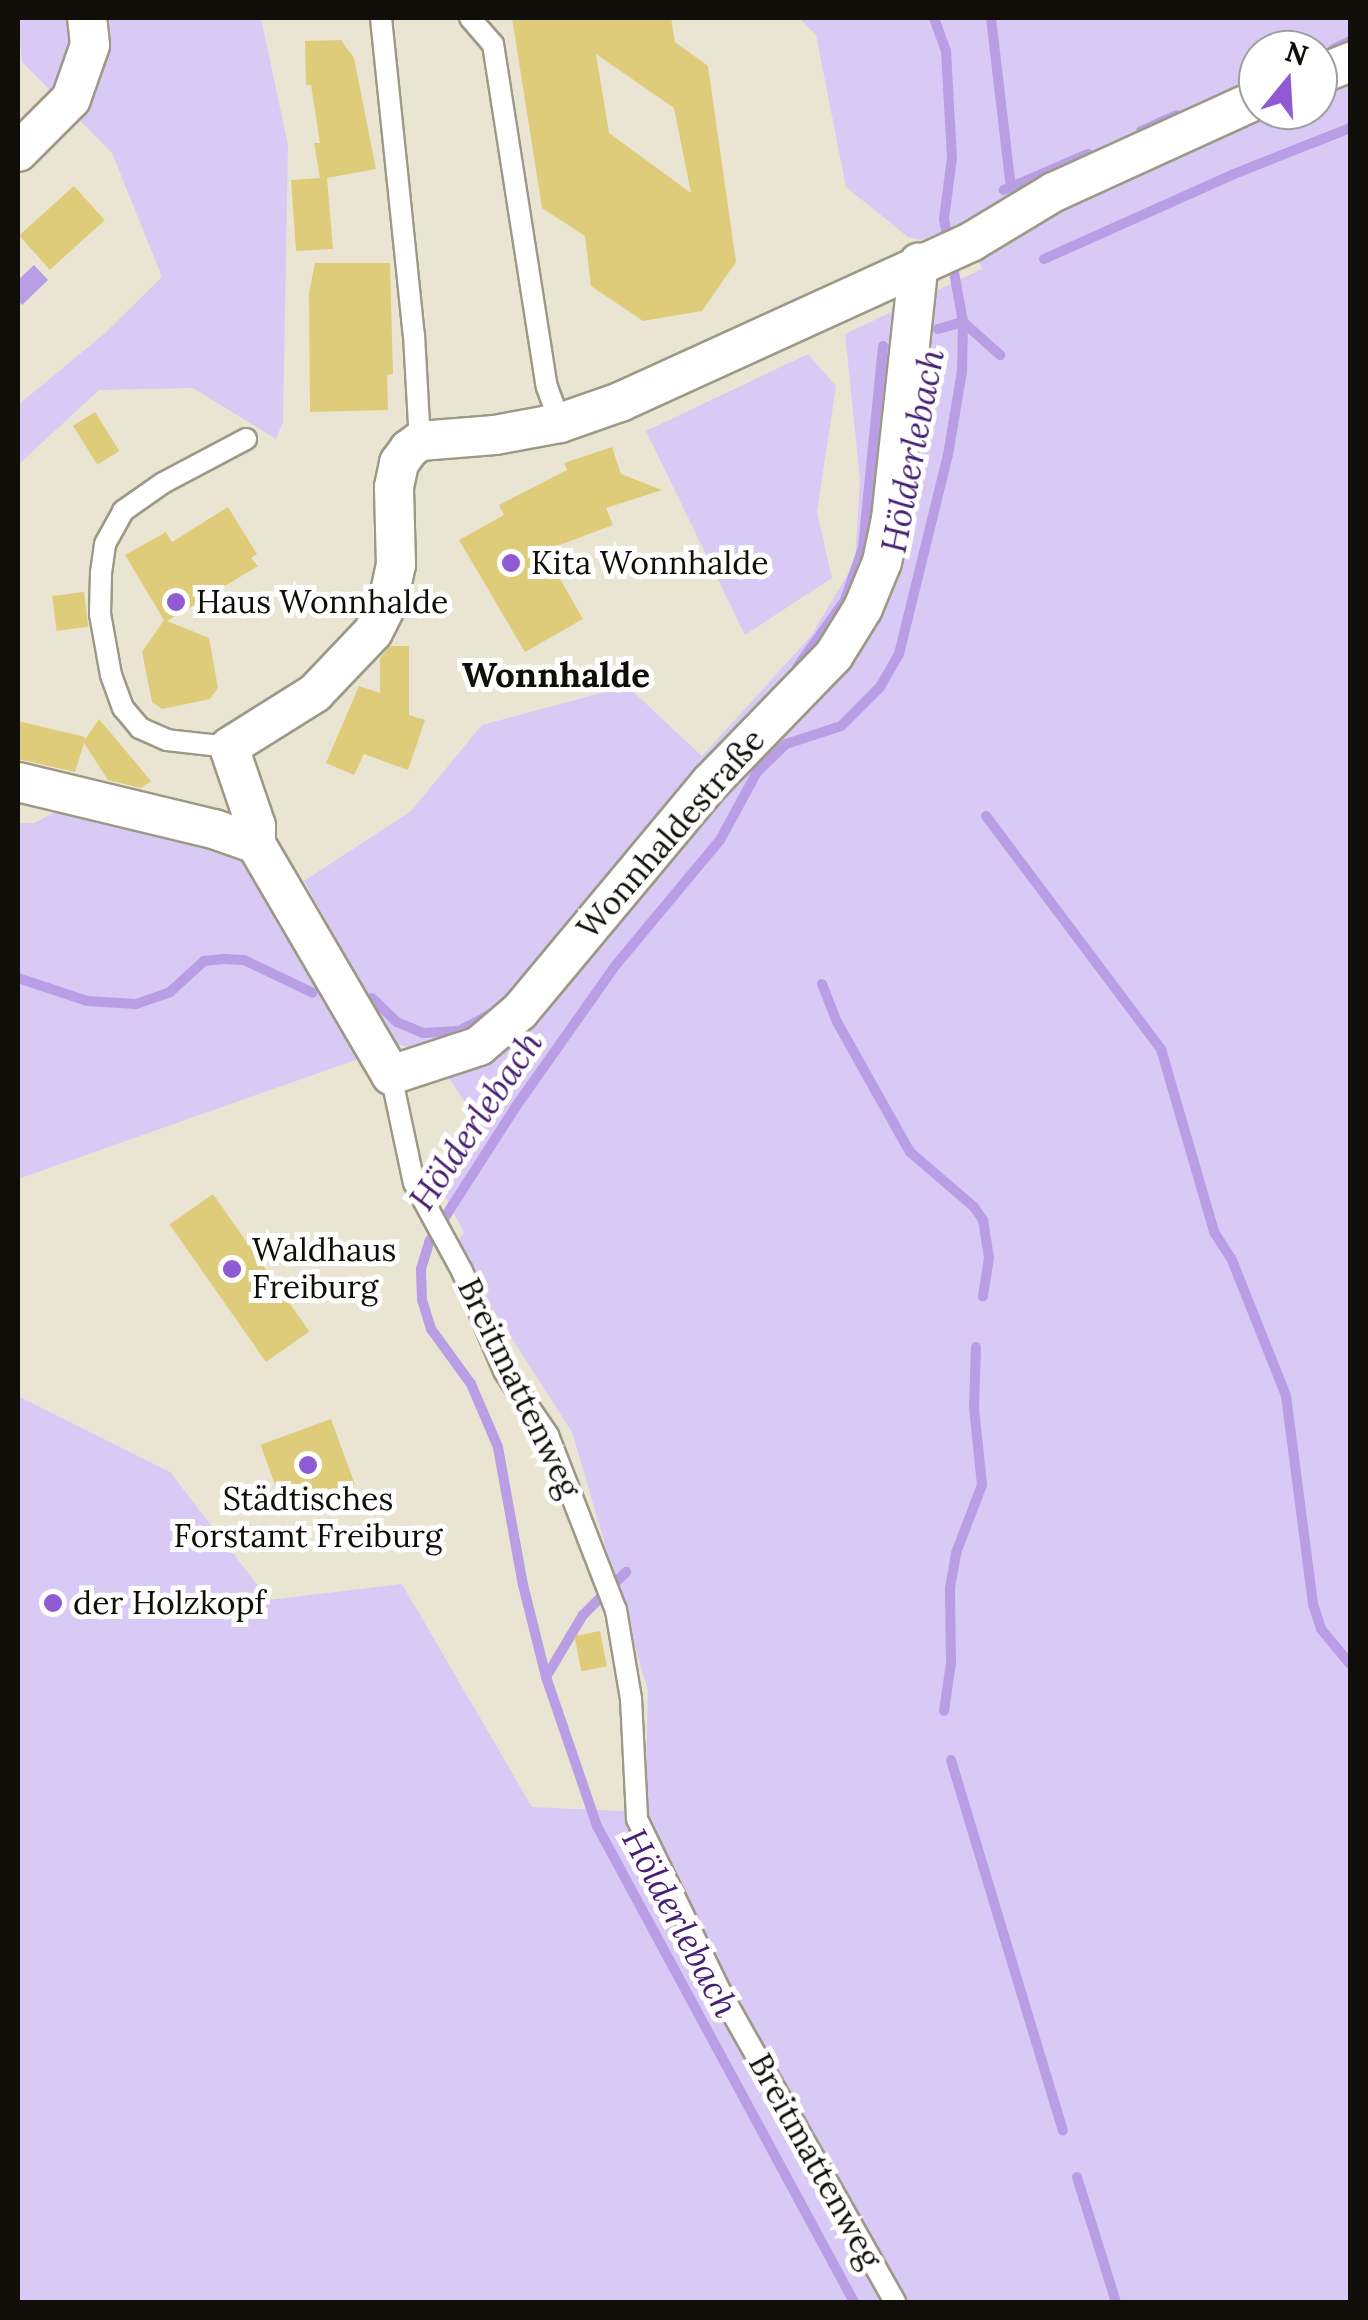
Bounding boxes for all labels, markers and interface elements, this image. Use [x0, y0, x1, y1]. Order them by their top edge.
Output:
north arrow [1238, 30, 1338, 130]
text: N [1281, 33, 1313, 74]
water label: Hölderlebach [873, 346, 953, 556]
place label: Kita Wonnhalde [531, 544, 769, 582]
marker: Kita Wonnhalde [500, 552, 522, 574]
place label: Haus Wonnhalde [196, 583, 448, 621]
marker: Haus Wonnhalde [165, 591, 187, 613]
district label: Wonnhalde [462, 654, 650, 696]
street label: Wonnhaldestraße [569, 721, 773, 947]
water label: Hölderlebach [401, 1024, 551, 1218]
place label: Waldhaus Freiburg [252, 1232, 396, 1307]
marker: Waldhaus Freiburg [221, 1258, 243, 1280]
street label: Breitmattenweg [449, 1272, 589, 1504]
marker: Städtisches Forstamt Freiburg [297, 1454, 319, 1476]
place label: Städtisches Forstamt Freiburg [174, 1481, 442, 1556]
place label: der Holzkopf [73, 1584, 265, 1622]
marker: der Holzkopf [42, 1592, 64, 1614]
water label: Hölderlebach [613, 1822, 747, 2024]
street label: Breitmattenweg [740, 2047, 890, 2275]

